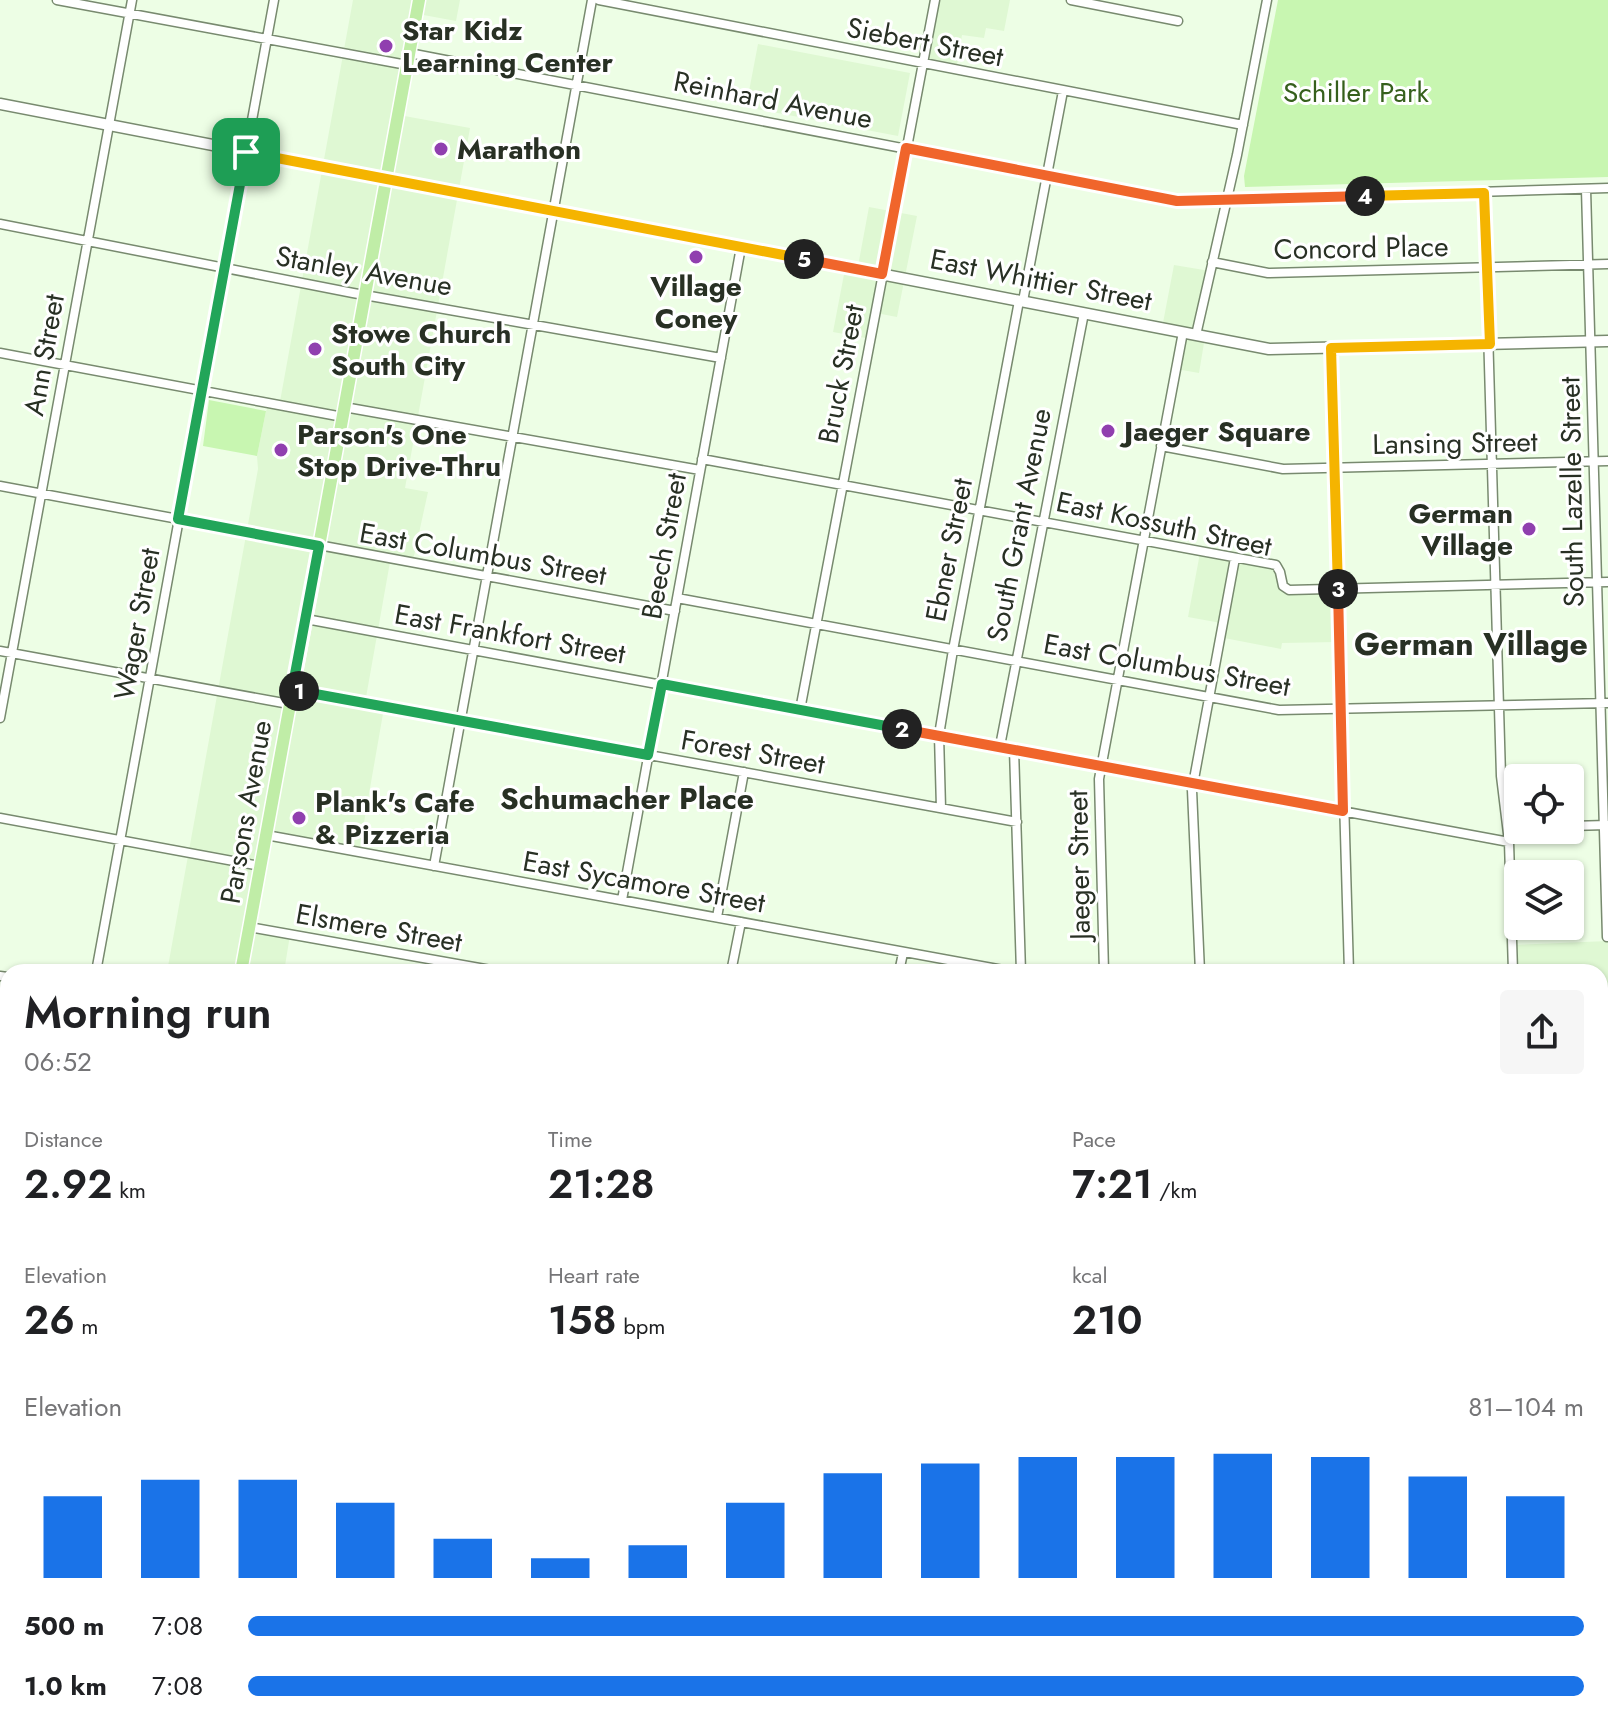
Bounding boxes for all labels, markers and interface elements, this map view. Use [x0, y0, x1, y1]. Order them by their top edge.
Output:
street label: Siebert Street [843, 7, 1007, 77]
place label: Star Kidz Learning Center [402, 10, 614, 83]
marker: Star Kidz Learning Center [377, 37, 395, 55]
street label: Reinhard Avenue [670, 61, 876, 139]
park label: Schiller Park [1283, 72, 1430, 113]
pin [212, 118, 280, 186]
place label: Marathon [457, 129, 581, 170]
icon: arrive [224, 130, 268, 174]
marker: Marathon [432, 140, 450, 158]
pin: 4 [1345, 176, 1385, 216]
text: 4 [1357, 180, 1373, 212]
street label: Concord Place [1273, 226, 1449, 270]
street label: Stanley Avenue [272, 235, 456, 307]
street label: East Whittier Street [927, 238, 1156, 322]
pin: 5 [784, 239, 824, 279]
text: 5 [797, 243, 811, 275]
marker: Village Coney [687, 248, 705, 266]
place label: Village Coney [649, 266, 742, 339]
street label: Ann Street [13, 291, 75, 419]
street label: Bruck Street [807, 301, 875, 447]
place label: Stowe Church South City [331, 313, 511, 386]
marker: Stowe Church South City [306, 340, 324, 358]
street label: South Lazelle Street [1549, 376, 1595, 608]
street label: South Grant Avenue [976, 405, 1062, 645]
place label: Jaeger Square [1119, 411, 1311, 452]
place label: Parson's One Stop Drive-Thru [297, 414, 501, 487]
street label: Lansing Street [1372, 421, 1538, 465]
marker: Jaeger Square [1099, 422, 1117, 440]
marker: Parson's One Stop Drive-Thru [272, 441, 290, 459]
street label: Beech Street [631, 469, 697, 622]
street label: Ebner Street [915, 475, 983, 625]
street label: East Kossuth Street [1052, 481, 1276, 567]
place label: German Village [1409, 493, 1513, 566]
street label: East Columbus Street [356, 512, 610, 596]
marker: German Village [1520, 520, 1538, 538]
street label: Wager Street [103, 545, 171, 703]
pin: 3 [1318, 569, 1358, 609]
text: 3 [1331, 573, 1345, 605]
street label: East Frankfort Street [391, 594, 629, 675]
district label: German Village [1354, 621, 1588, 667]
street label: East Columbus Street [1040, 623, 1294, 707]
pin: 1 [279, 671, 319, 711]
text: 1 [293, 675, 305, 707]
pin: 2 [882, 709, 922, 749]
text: 2 [895, 713, 909, 745]
street label: Parsons Avenue [210, 717, 282, 907]
street label: Forest Street [678, 719, 828, 785]
map controls [1504, 764, 1584, 940]
button: locate [1504, 764, 1584, 844]
district label: Schumacher Place [500, 777, 754, 820]
place label: Plank's Cafe & Pizzeria [315, 782, 475, 855]
street label: Jaeger Street [1057, 789, 1101, 944]
marker: Plank's Cafe & Pizzeria [290, 809, 308, 827]
street label: East Sycamore Street [520, 841, 769, 924]
button: layers [1504, 860, 1584, 940]
street label: Elsmere Street [293, 893, 466, 963]
text: Morning run [24, 981, 272, 1045]
button: share [1500, 990, 1584, 1074]
text: 06:52 [24, 1043, 92, 1081]
text: Distance [24, 1123, 103, 1155]
text: Time [548, 1123, 592, 1155]
text: Pace [1072, 1123, 1116, 1155]
text: 2.92 [24, 1155, 113, 1213]
text: 21:28 [548, 1155, 655, 1213]
text: 7:21 [1072, 1155, 1153, 1213]
text: km [113, 1174, 146, 1206]
text: /km [1153, 1174, 1197, 1206]
text: Elevation [24, 1259, 107, 1291]
text: Heart rate [548, 1259, 640, 1291]
text: kcal [1072, 1259, 1108, 1291]
text: 26 [24, 1291, 75, 1349]
text: 158 [548, 1291, 617, 1349]
text: 210 [1072, 1291, 1143, 1349]
text: m [75, 1310, 99, 1342]
text: bpm [617, 1310, 665, 1342]
text: Elevation [24, 1388, 122, 1426]
text: 81–104 m [1468, 1388, 1584, 1426]
text: 500 m [24, 1607, 104, 1645]
text: 7:08 [152, 1607, 203, 1645]
text: 1.0 km [24, 1667, 107, 1705]
text: 7:08 [152, 1667, 203, 1705]

